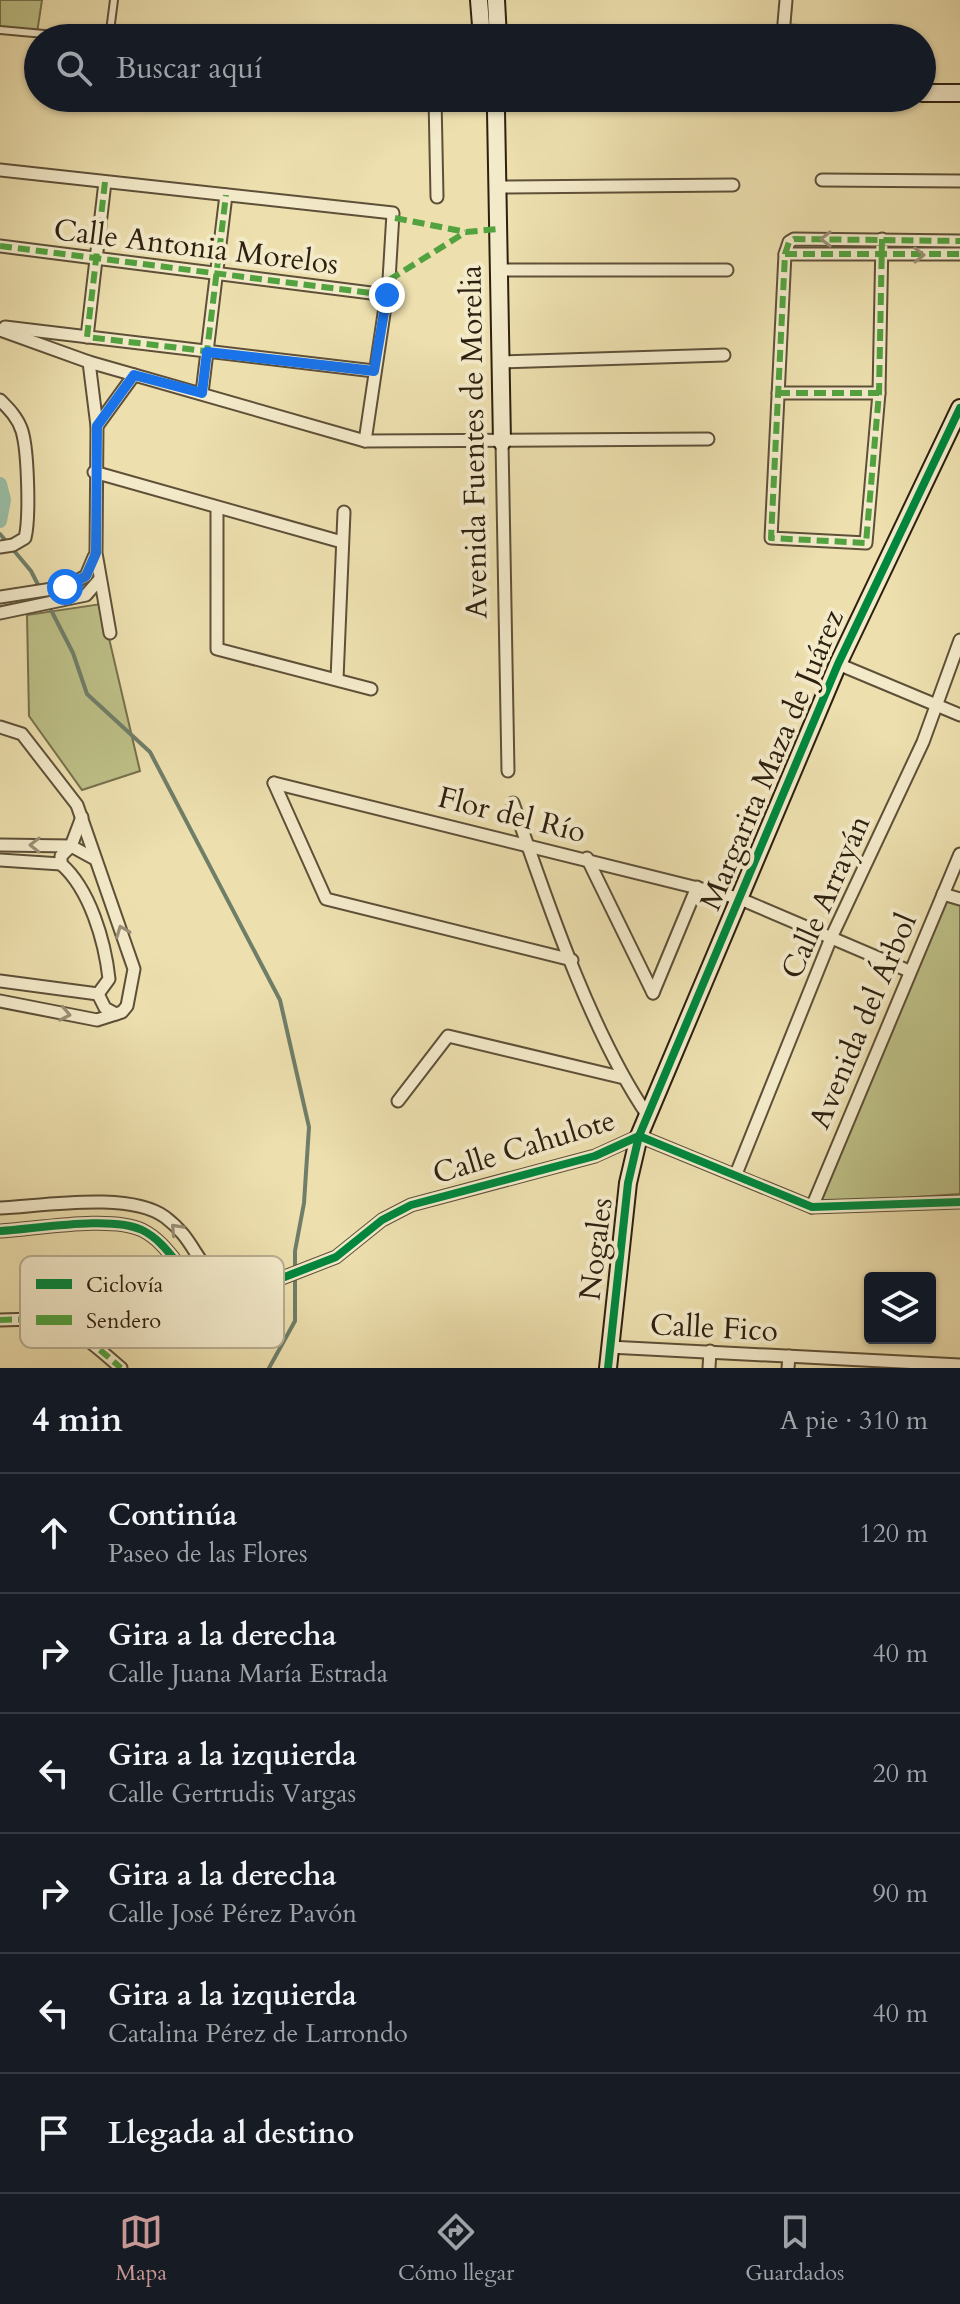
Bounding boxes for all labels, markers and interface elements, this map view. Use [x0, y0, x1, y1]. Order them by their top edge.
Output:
search box [24, 24, 936, 112]
icon: search [52, 46, 96, 90]
text: Buscar aquí [116, 48, 262, 89]
street label: Calle Antonia Morelos [51, 209, 341, 285]
one-way arrow [819, 230, 832, 248]
one-way arrow [913, 246, 926, 263]
street label: Avenida Fuentes de Morelia [450, 265, 498, 619]
route end [369, 277, 405, 313]
route start [47, 569, 83, 605]
street label: Margarita Maza de Juárez [690, 603, 854, 917]
street label: Flor del Río [434, 777, 590, 853]
street label: Calle Arrayán [772, 809, 880, 985]
one-way arrow [28, 836, 41, 854]
street label: Avenida del Árbol [799, 907, 927, 1135]
one-way arrow [115, 925, 132, 939]
one-way arrow [58, 1004, 72, 1021]
street label: Calle Cahulote [428, 1100, 620, 1194]
street label: Nogales [569, 1195, 623, 1303]
one-way arrow [171, 1224, 186, 1238]
legend [20, 1256, 284, 1348]
text: Ciclovía [86, 1270, 164, 1300]
map controls [864, 1272, 936, 1344]
button: layers [864, 1272, 936, 1344]
street label: Calle Fico [649, 1304, 779, 1352]
text: Sendero [86, 1306, 161, 1336]
text: 4 min [32, 1397, 123, 1443]
text: A pie · 310 m [780, 1403, 928, 1438]
text: Continúa [108, 1495, 238, 1536]
icon: ahead [32, 1511, 76, 1555]
text: 120 m [859, 1516, 928, 1551]
text: Paseo de las Flores [108, 1536, 308, 1571]
text: Gira a la derecha [108, 1615, 337, 1656]
icon: right [32, 1631, 76, 1675]
text: 40 m [872, 1636, 928, 1671]
text: Calle Juana María Estrada [108, 1656, 388, 1691]
text: Gira a la izquierda [108, 1735, 357, 1776]
icon: left [32, 1751, 76, 1795]
text: 20 m [872, 1756, 928, 1791]
text: Calle Gertrudis Vargas [108, 1776, 356, 1811]
text: Gira a la derecha [108, 1855, 337, 1896]
icon: right [32, 1871, 76, 1915]
text: 90 m [872, 1876, 928, 1911]
text: Calle José Pérez Pavón [108, 1896, 357, 1931]
text: Gira a la izquierda [108, 1975, 357, 2016]
icon: left [32, 1991, 76, 2035]
text: 40 m [872, 1996, 928, 2031]
text: Catalina Pérez de Larrondo [108, 2016, 408, 2051]
icon: arrive [32, 2111, 76, 2155]
text: Llegada al destino [108, 2113, 354, 2154]
tab: Mapa [116, 2210, 167, 2288]
tab: Cómo llegar [398, 2210, 514, 2288]
tab: Guardados [745, 2210, 844, 2288]

